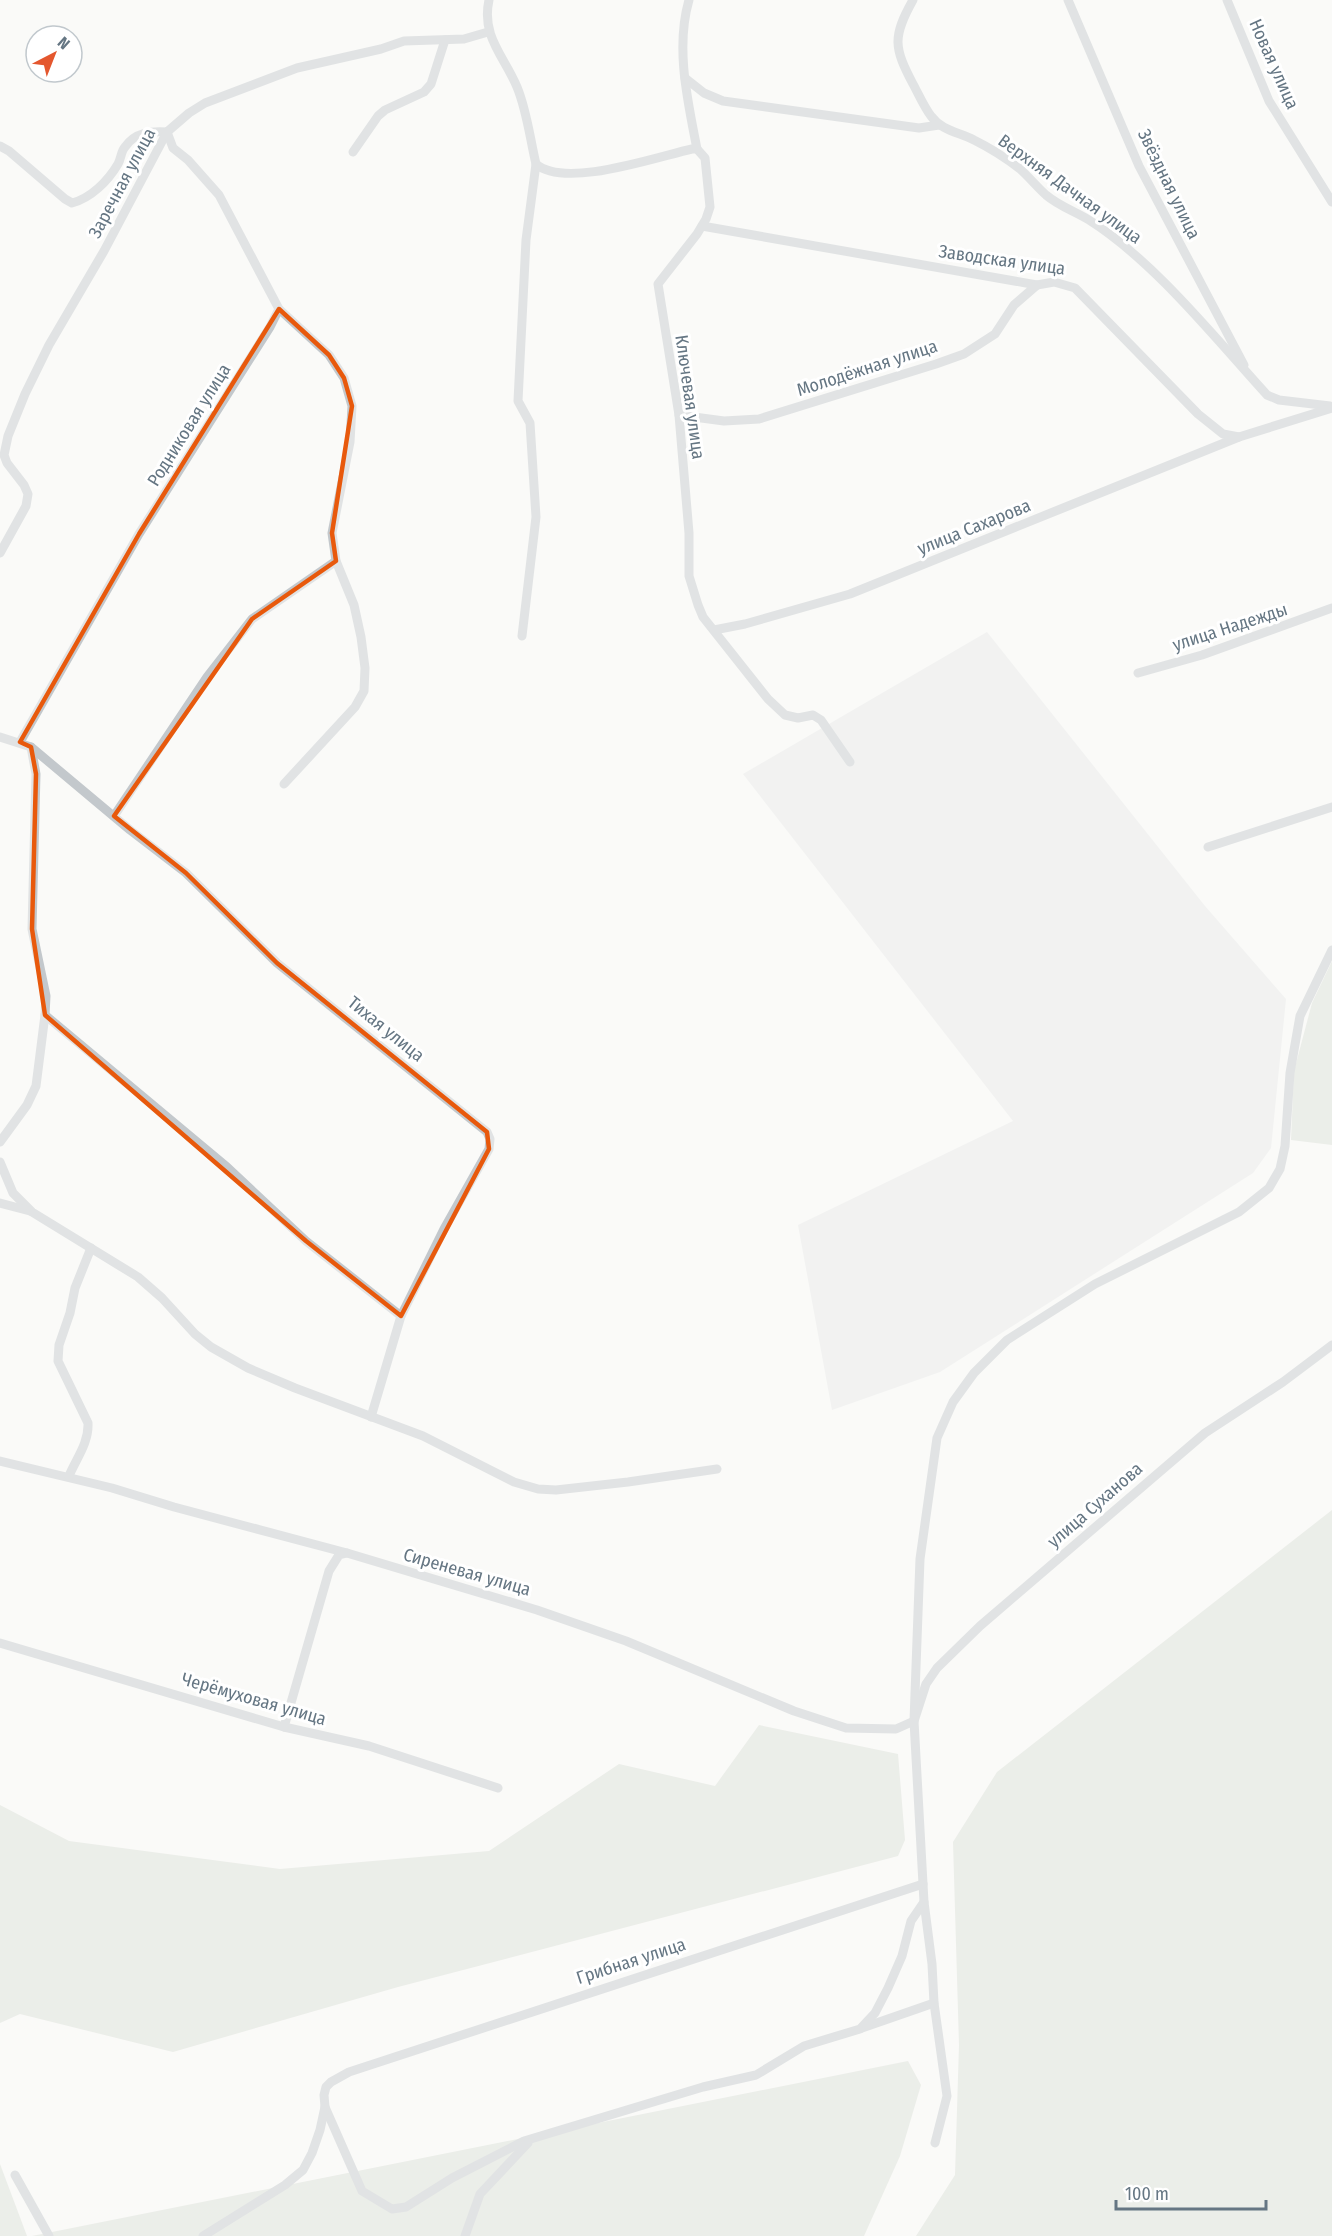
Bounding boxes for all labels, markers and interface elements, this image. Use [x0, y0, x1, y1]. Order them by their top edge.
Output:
street label: Новая улица [1244, 16, 1304, 113]
north arrow [24, 24, 84, 84]
text: N [54, 33, 74, 53]
street label: Заречная улица [84, 124, 160, 242]
street label: Звёздная улица [1133, 125, 1205, 243]
street label: Верхняя Дачная улица [994, 130, 1146, 249]
street label: Заводская улица [937, 240, 1067, 280]
street label: Ключевая улица [670, 333, 710, 461]
street label: Молодёжная улица [794, 335, 940, 401]
street label: Родниковая улица [143, 360, 236, 490]
street label: улица Сахарова [914, 494, 1034, 560]
street label: улица Надежды [1170, 598, 1290, 656]
street label: Тихая улица [343, 991, 429, 1067]
street label: улица Суханова [1043, 1458, 1147, 1552]
street label: Сиреневая улица [401, 1543, 533, 1601]
street label: Черёмуховая улица [179, 1668, 329, 1730]
street label: Грибная улица [574, 1933, 689, 1989]
scale bar [1116, 2173, 1266, 2211]
text: 100 m [1125, 2183, 1169, 2205]

